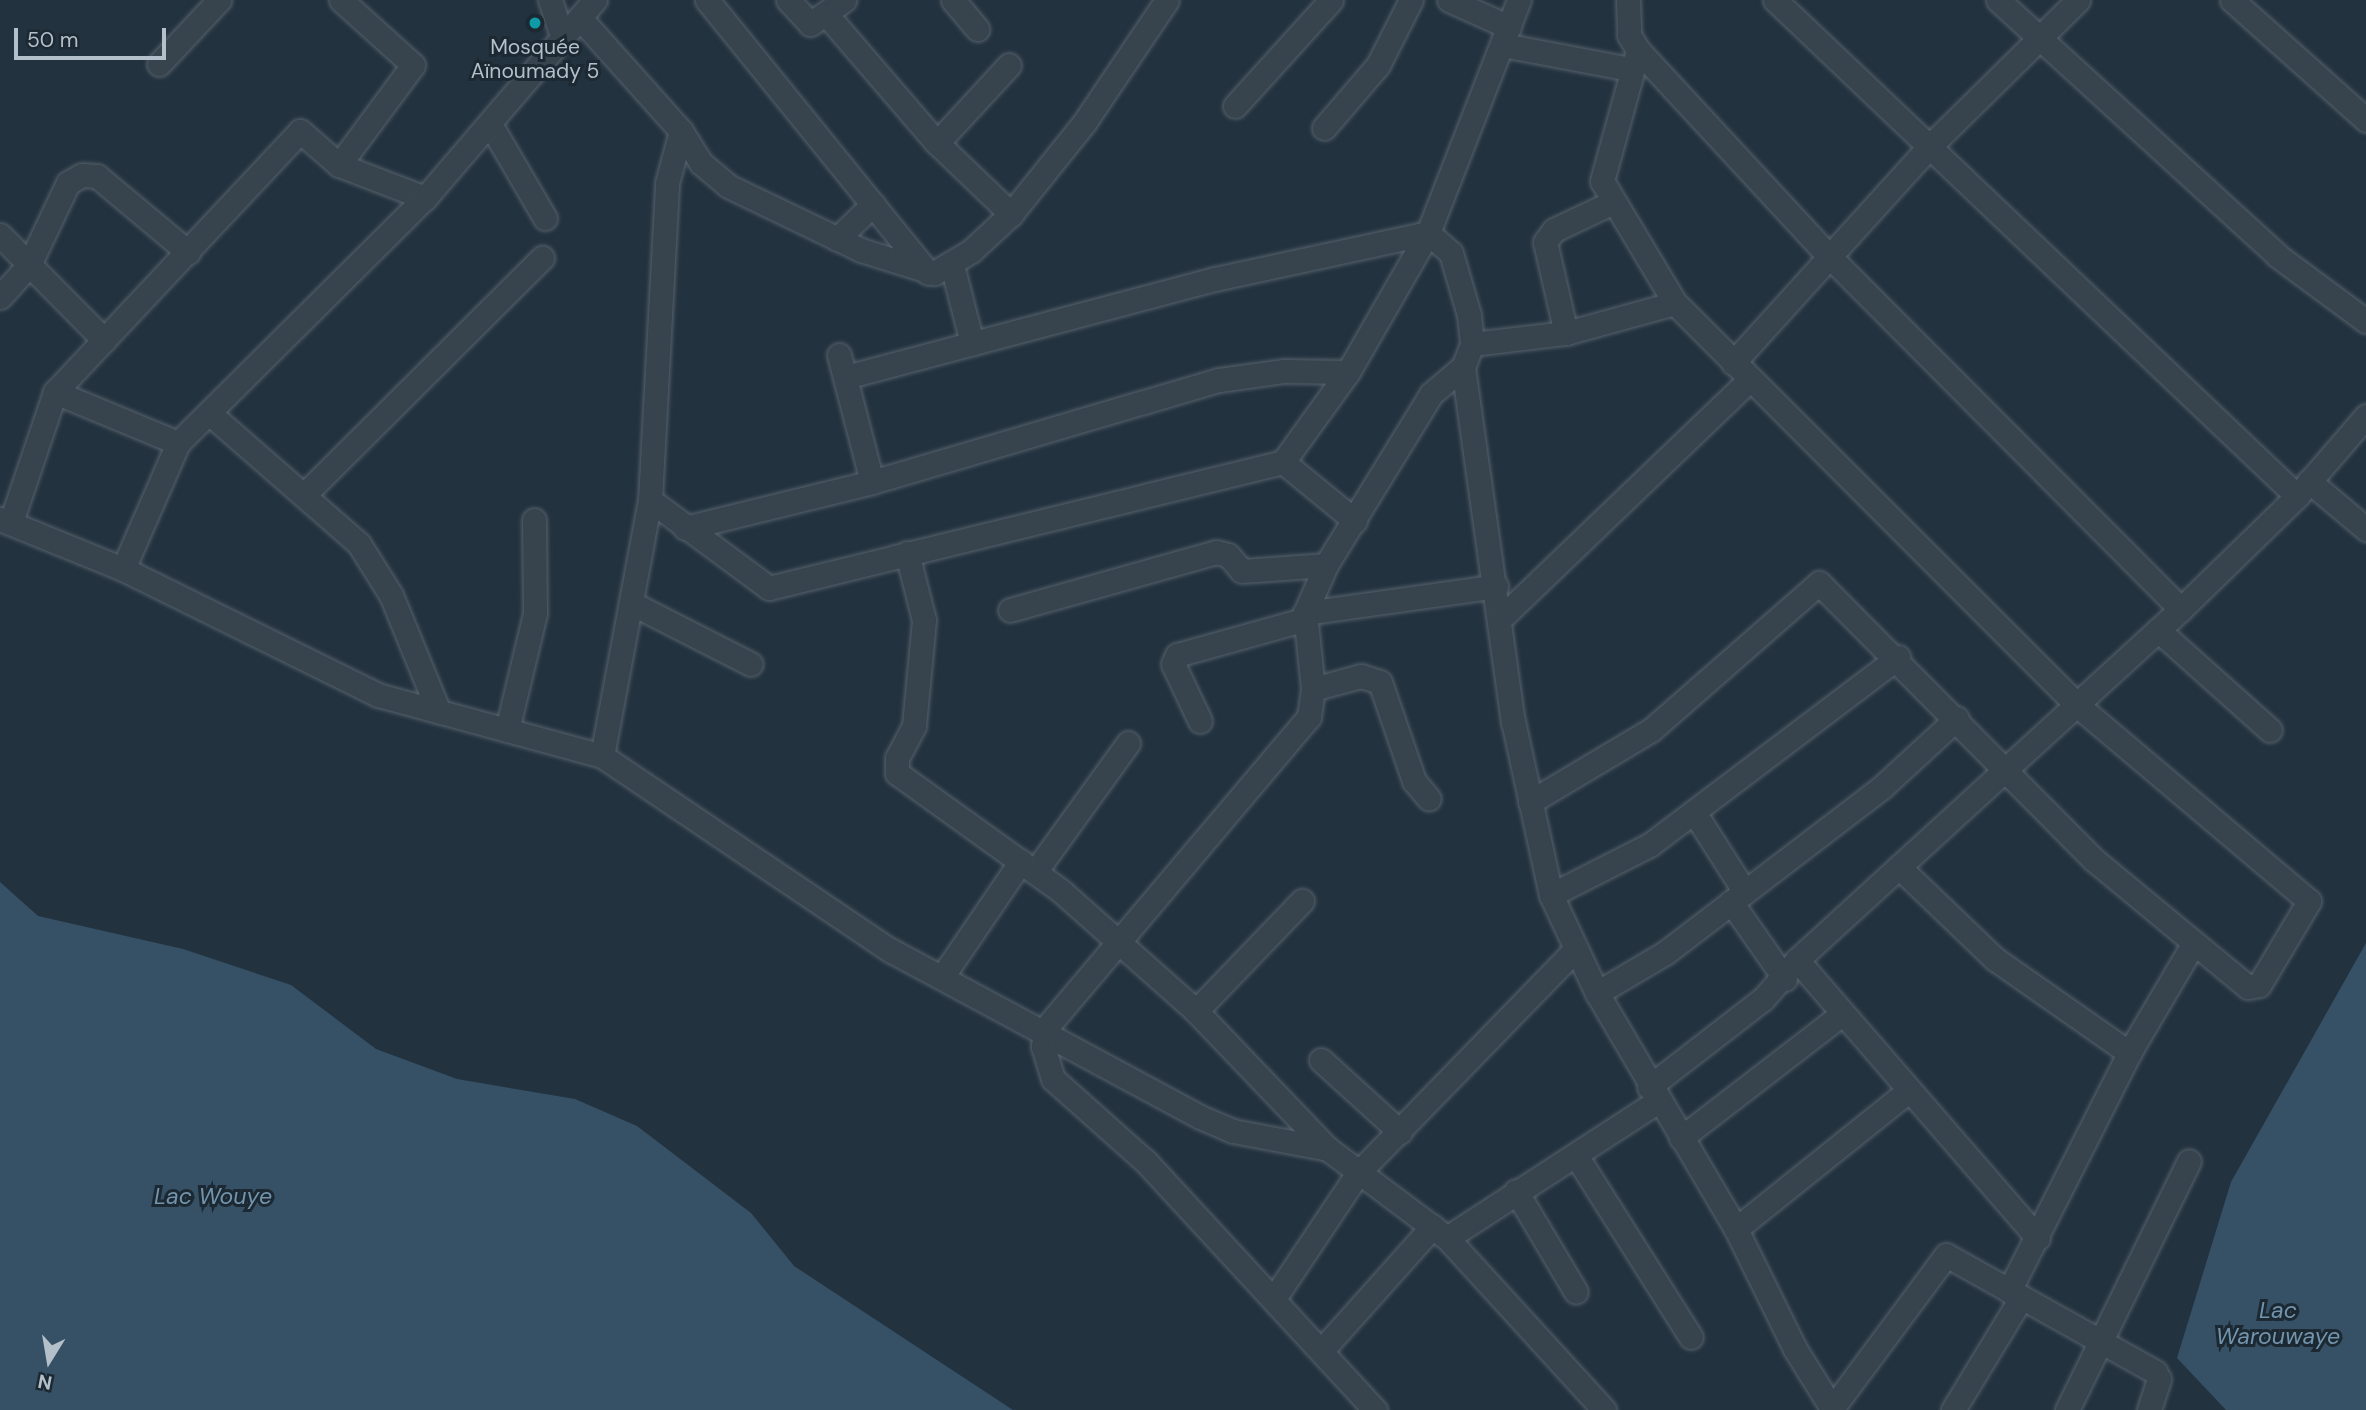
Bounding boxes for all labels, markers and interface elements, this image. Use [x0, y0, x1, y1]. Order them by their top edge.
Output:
scale bar [18, 14, 170, 58]
marker: Mosquée Aïnoumady 5 [527, 15, 543, 31]
text: 50 m [27, 26, 78, 54]
place label: Mosquée Aïnoumady 5 [471, 34, 599, 84]
water label: Lac Wouye [154, 1182, 272, 1210]
water label: Lac Warouwaye [2216, 1296, 2340, 1350]
north arrow [14, 1326, 84, 1396]
text: N [36, 1369, 54, 1396]

